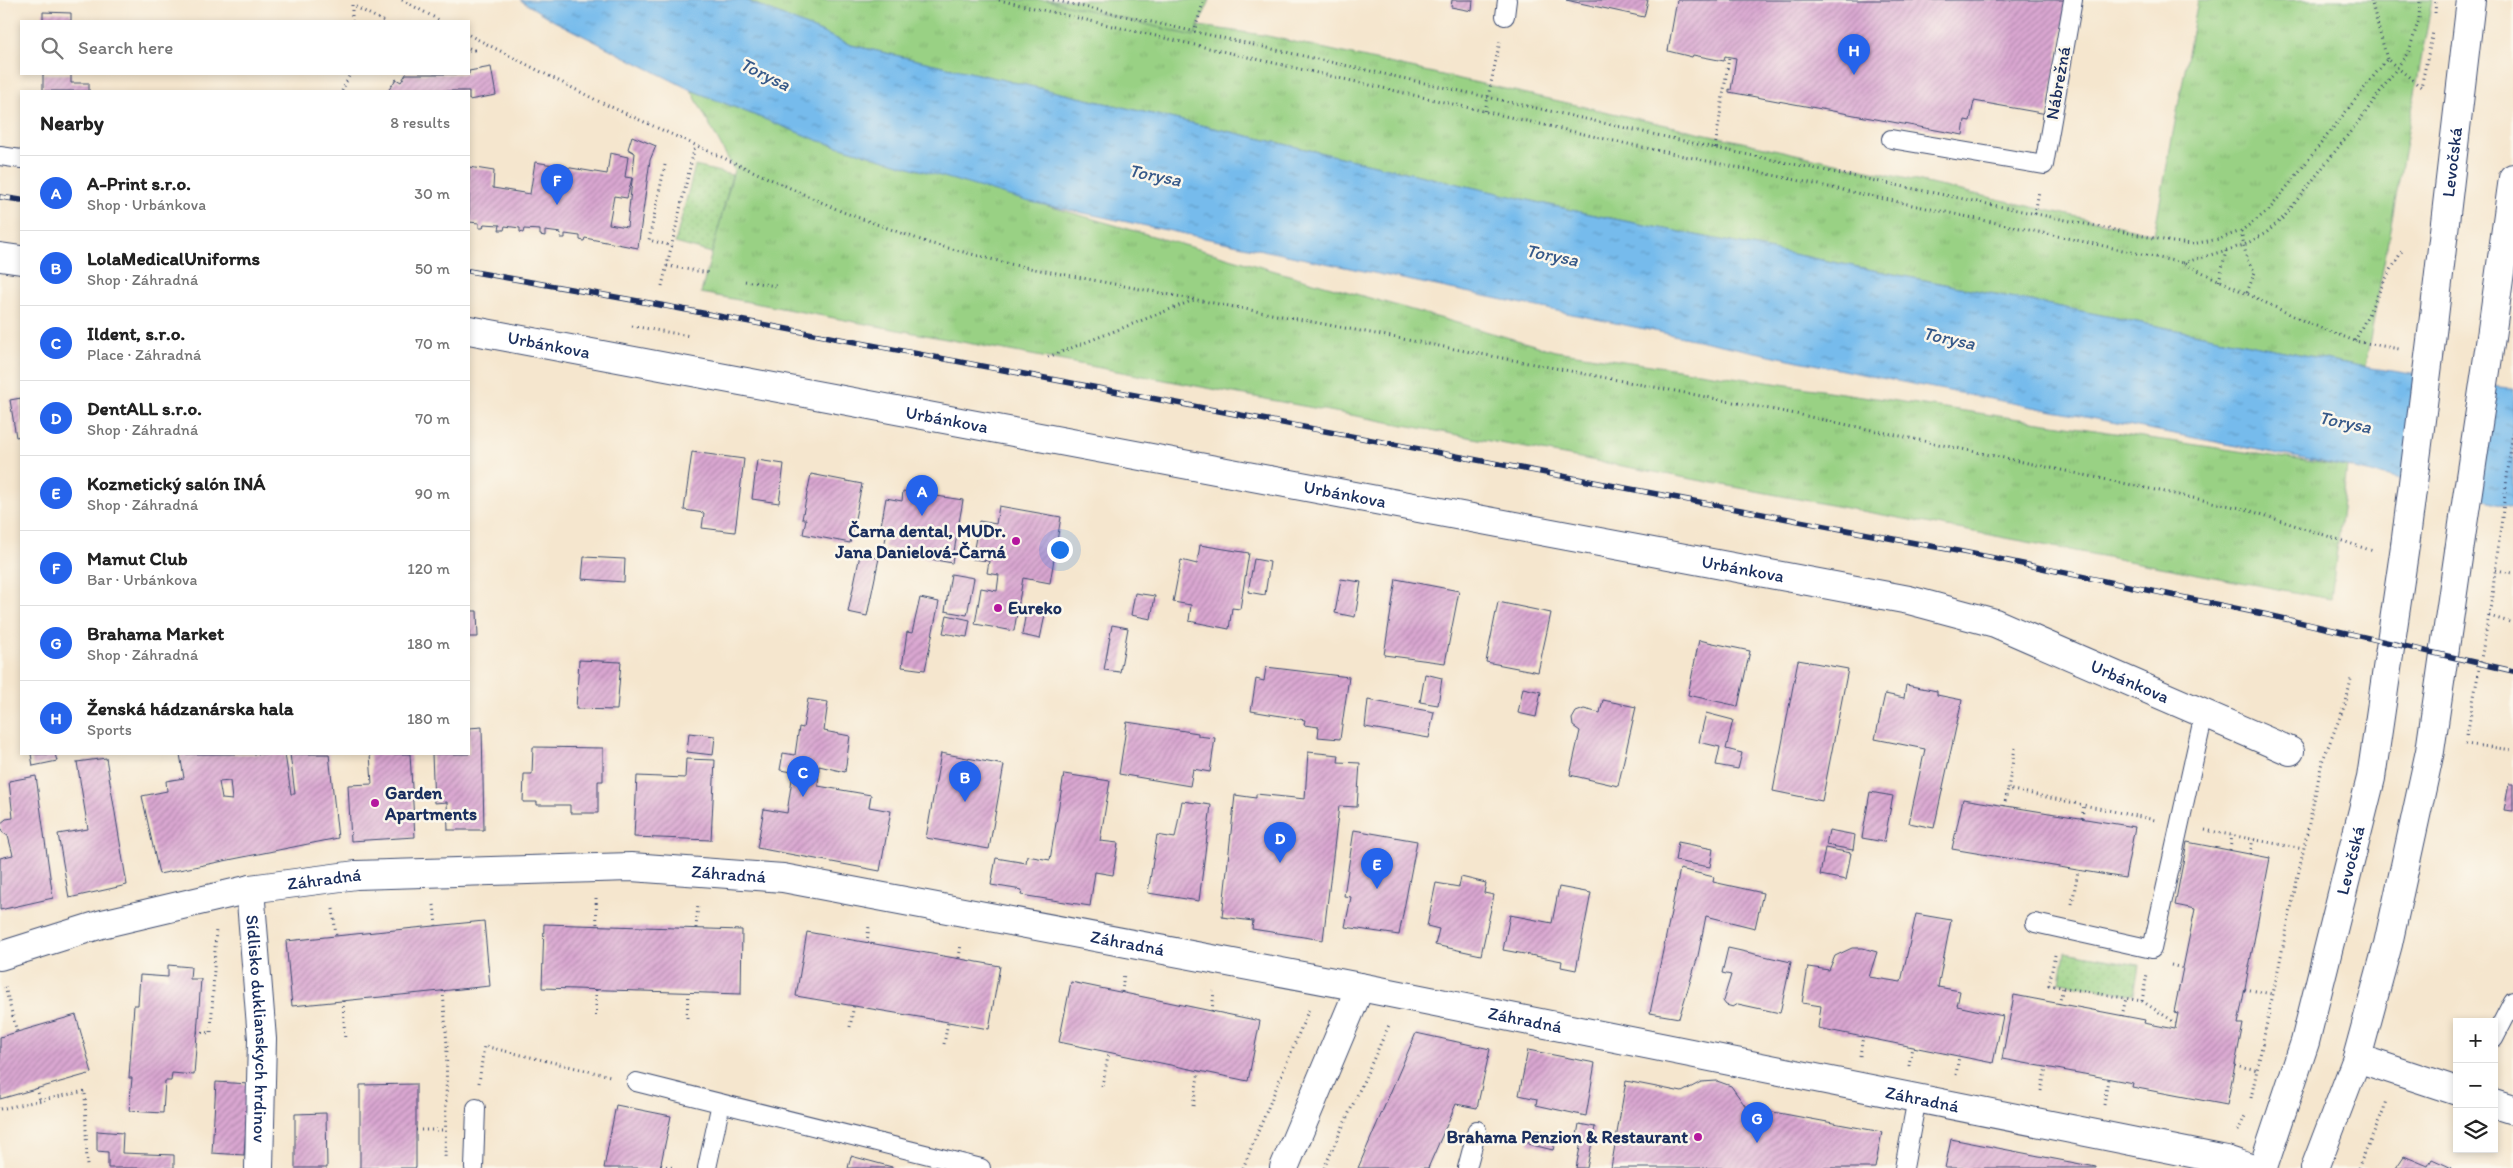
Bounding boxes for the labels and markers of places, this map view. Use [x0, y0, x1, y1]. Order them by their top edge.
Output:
pin: H [1838, 34, 1870, 75]
pin: F [541, 164, 573, 205]
pin: A [906, 475, 938, 516]
place label: Čarna dental, MUDr. Jana Danielová-Čarná [834, 520, 1007, 563]
marker: Čarna dental, MUDr. Jana Danielová-Čarná [1010, 535, 1022, 547]
place label: Eureko [1008, 597, 1062, 619]
marker: Eureko [992, 602, 1004, 614]
pin: C [787, 756, 819, 797]
pin: B [949, 761, 981, 802]
place label: Garden Apartments [384, 782, 477, 825]
marker: Garden Apartments [369, 797, 381, 809]
pin: D [1264, 822, 1296, 863]
pin: E [1361, 848, 1393, 889]
pin: G [1741, 1102, 1773, 1143]
place label: Brahama Penzion & Restaurant [1446, 1126, 1688, 1148]
marker: Brahama Penzion & Restaurant [1692, 1131, 1704, 1143]

